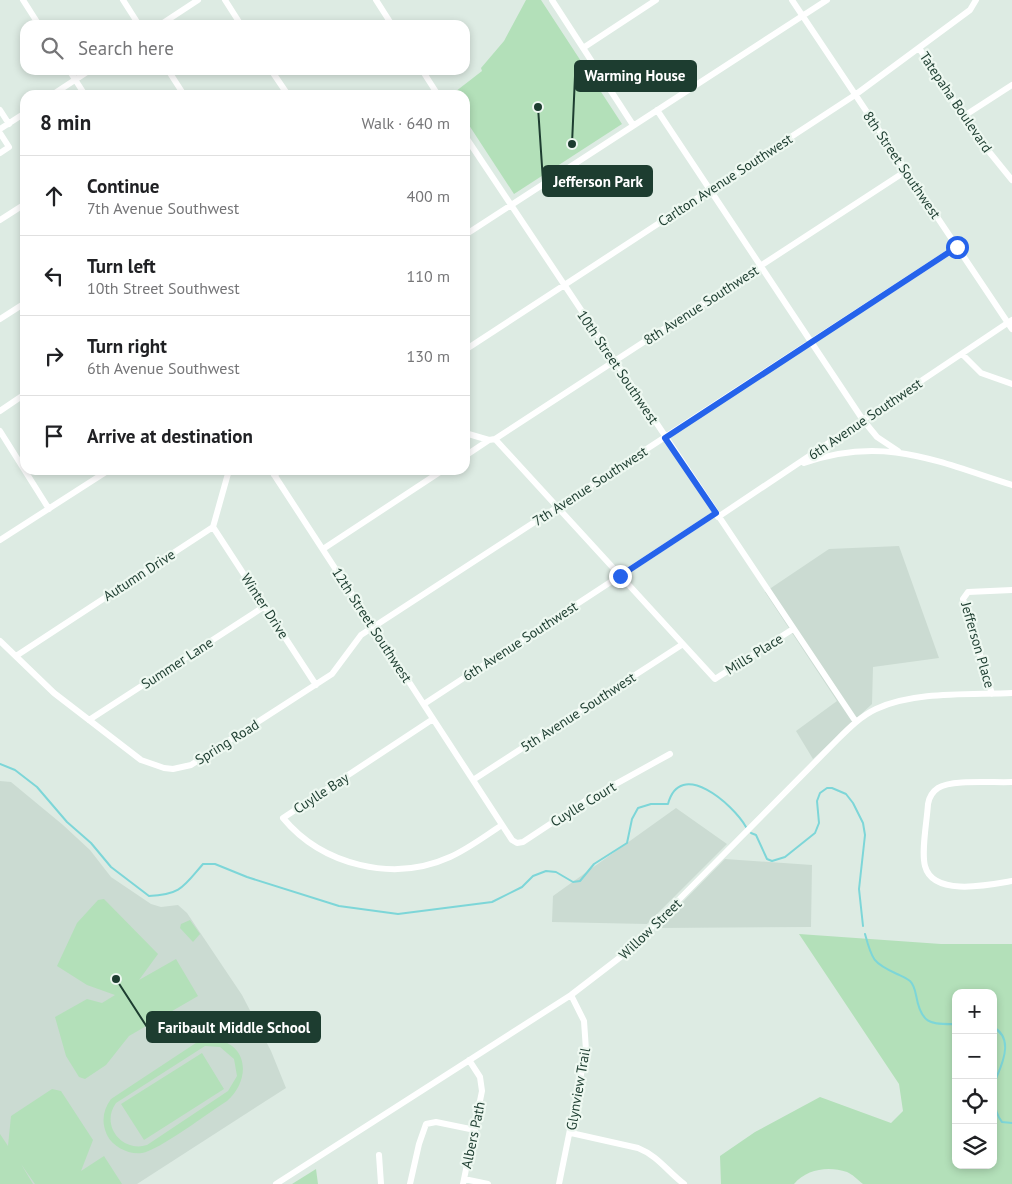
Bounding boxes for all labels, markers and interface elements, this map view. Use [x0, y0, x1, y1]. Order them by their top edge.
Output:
search box [20, 20, 470, 75]
icon: search [38, 34, 66, 62]
text: Search here [78, 36, 174, 60]
street label: Tatepaha Boulevard [916, 48, 996, 156]
callout: Warming House [575, 61, 696, 91]
text: Warming House [585, 66, 686, 85]
street label: 8th Street Southwest [859, 108, 945, 222]
text: 8 min [40, 109, 91, 136]
text: Walk · 640 m [361, 113, 450, 133]
street label: Carlton Avenue Southwest [654, 130, 796, 230]
callout: Jefferson Park [543, 166, 652, 196]
text: Jefferson Park [552, 172, 643, 191]
text: Continue [87, 174, 159, 198]
icon: ahead [40, 182, 68, 210]
text: 400 m [407, 186, 450, 206]
text: 7th Avenue Southwest [87, 198, 239, 218]
route start [946, 236, 969, 259]
text: Turn left [87, 254, 156, 278]
street label: 8th Avenue Southwest [640, 261, 762, 349]
icon: left [40, 262, 68, 290]
text: 110 m [407, 266, 450, 286]
text: 10th Street Southwest [87, 278, 240, 298]
street label: 10th Street Southwest [573, 307, 663, 428]
text: Turn right [87, 334, 167, 358]
icon: right [40, 342, 68, 370]
text: 130 m [407, 346, 450, 366]
text: 6th Avenue Southwest [87, 358, 240, 378]
street label: 6th Avenue Southwest [805, 374, 926, 464]
icon: arrive [40, 422, 68, 450]
text: Arrive at destination [87, 424, 253, 448]
street label: 7th Avenue Southwest [529, 442, 651, 530]
street label: Autumn Drive [100, 545, 178, 605]
street label: 12th Street Southwest [328, 564, 416, 686]
route end [609, 565, 632, 588]
street label: Winter Drive [237, 570, 293, 642]
street label: 6th Avenue Southwest [459, 597, 581, 685]
street label: Jefferson Place [957, 599, 999, 690]
street label: Mills Place [722, 629, 786, 679]
street label: Summer Lane [138, 633, 216, 693]
street label: 5th Avenue Southwest [517, 668, 639, 756]
street label: Spring Road [192, 715, 262, 769]
street label: Cuylle Bay [290, 768, 353, 818]
street label: Cuylle Court [547, 777, 619, 831]
street label: Willow Street [615, 894, 685, 963]
map controls [952, 989, 997, 1169]
button: + [952, 989, 997, 1034]
callout: Faribault Middle School [147, 1012, 320, 1042]
text: Faribault Middle School [158, 1018, 311, 1037]
button: − [952, 1034, 997, 1079]
street label: Glynview Trail [562, 1046, 594, 1132]
button: locate [952, 1079, 997, 1124]
street label: Albers Path [457, 1100, 489, 1170]
button: layers [952, 1124, 997, 1169]

